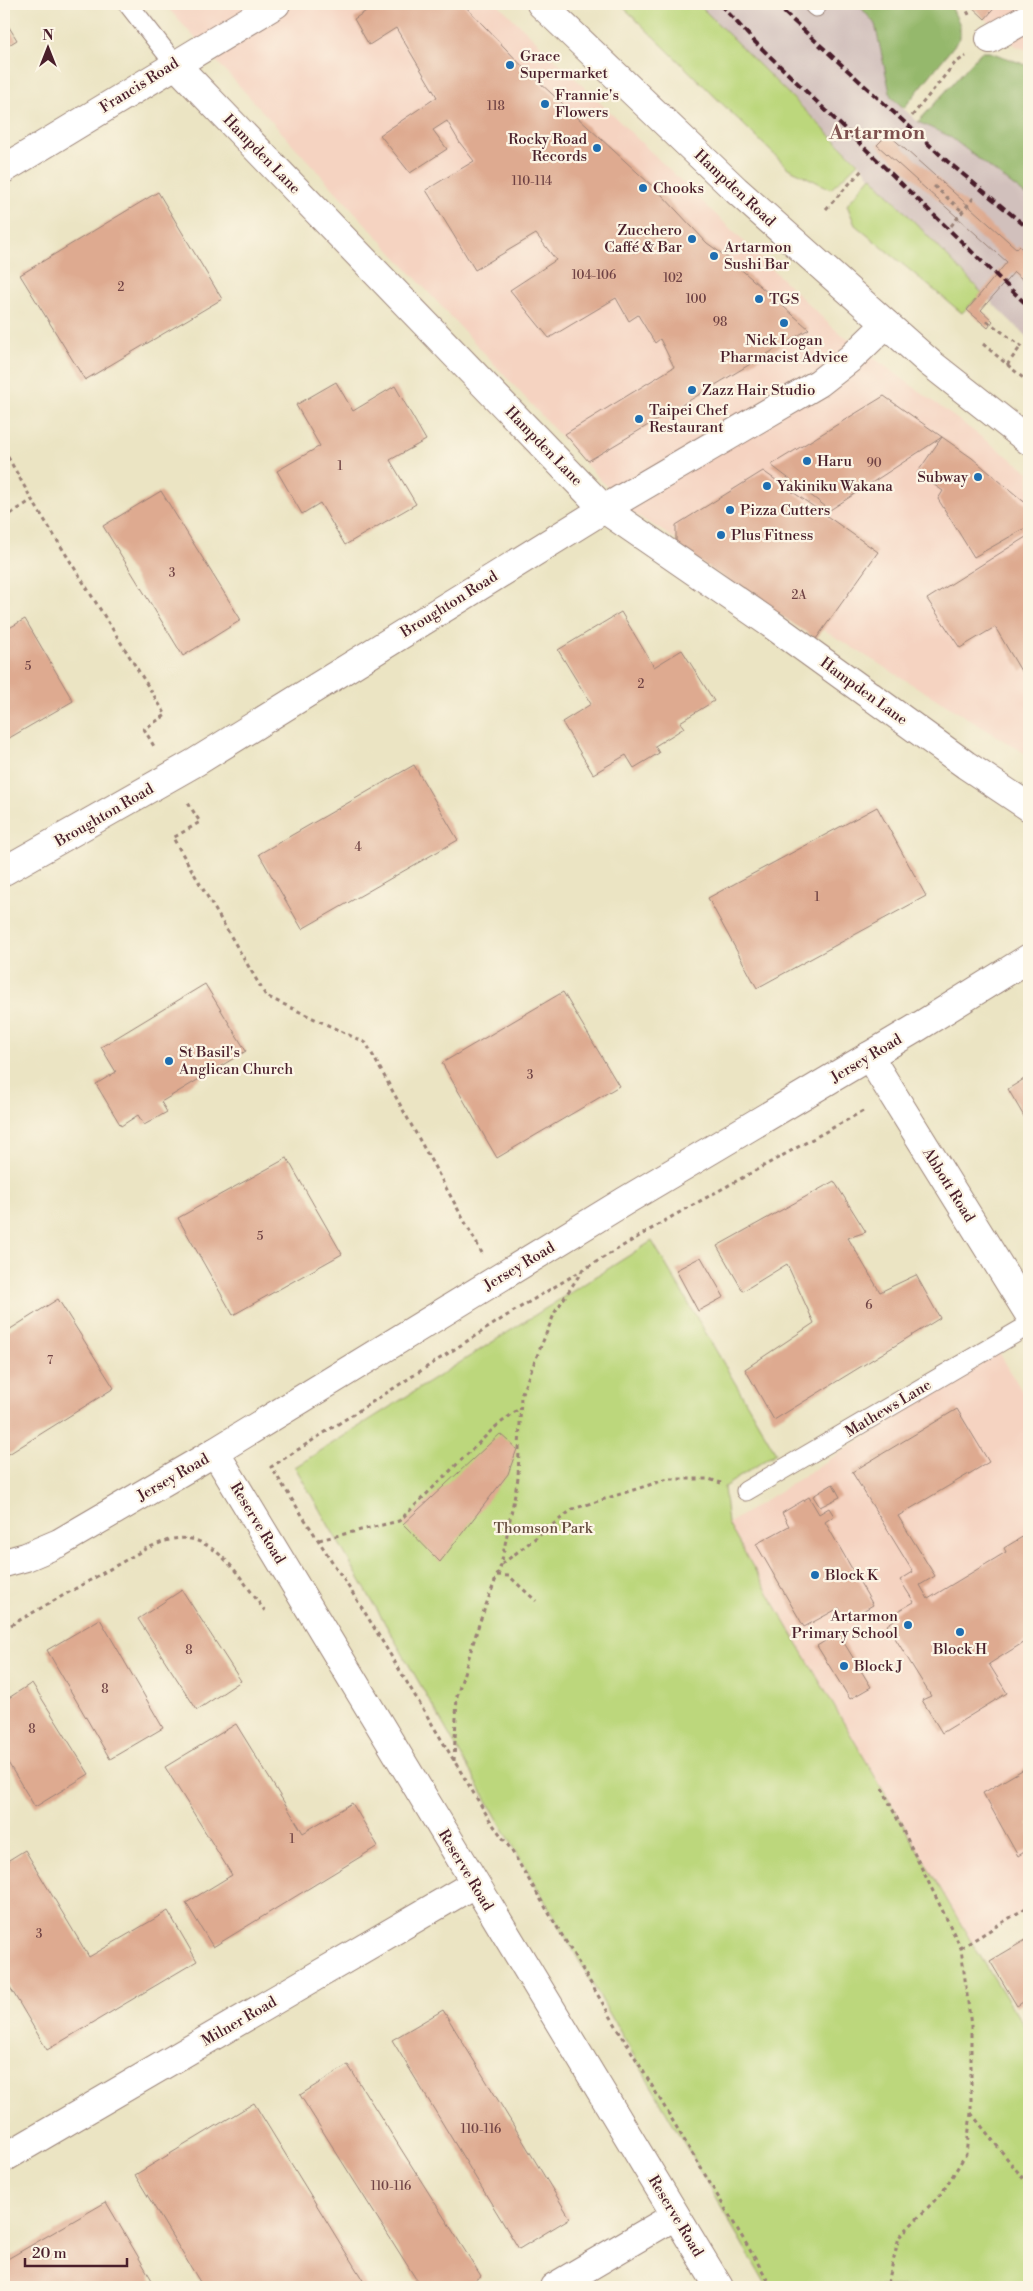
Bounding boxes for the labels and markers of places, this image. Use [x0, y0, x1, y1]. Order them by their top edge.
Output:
place label: Grace Supermarket [520, 47, 609, 83]
marker: Grace Supermarket [504, 59, 516, 71]
place label: Frannie's Flowers [555, 86, 619, 122]
marker: Frannie's Flowers [539, 98, 551, 110]
place label: Rocky Road Records [508, 130, 587, 166]
marker: Rocky Road Records [591, 142, 603, 154]
place label: Chooks [653, 179, 704, 198]
marker: Chooks [637, 182, 649, 194]
place label: Zucchero Caffé & Bar [604, 221, 683, 257]
marker: Zucchero Caffé & Bar [686, 233, 698, 245]
place label: Artarmon Sushi Bar [723, 238, 792, 274]
marker: Artarmon Sushi Bar [708, 250, 720, 262]
place label: TGS [769, 290, 799, 309]
marker: TGS [753, 293, 765, 305]
marker: Nick Logan Pharmacist Advice [778, 317, 790, 329]
place label: Nick Logan Pharmacist Advice [720, 331, 848, 367]
place label: Zazz Hair Studio [702, 381, 815, 400]
marker: Zazz Hair Studio [686, 384, 698, 396]
place label: Taipei Chef Restaurant [649, 401, 728, 437]
marker: Taipei Chef Restaurant [633, 413, 645, 425]
place label: Haru [817, 452, 853, 471]
marker: Haru [801, 455, 813, 467]
place label: Subway [917, 468, 969, 487]
marker: Subway [972, 471, 984, 483]
place label: Yakiniku Wakana [776, 477, 893, 496]
marker: Yakiniku Wakana [761, 480, 773, 492]
place label: Pizza Cutters [740, 501, 830, 520]
marker: Pizza Cutters [724, 504, 736, 516]
place label: Plus Fitness [731, 526, 813, 545]
marker: Plus Fitness [715, 529, 727, 541]
place label: St Basil's Anglican Church [178, 1043, 293, 1079]
marker: St Basil's Anglican Church [163, 1055, 175, 1067]
place label: Block K [824, 1566, 879, 1585]
marker: Block K [809, 1569, 821, 1581]
place label: Artarmon Primary School [792, 1607, 899, 1643]
marker: Artarmon Primary School [902, 1619, 914, 1631]
marker: Block H [954, 1626, 966, 1638]
place label: Block H [932, 1640, 987, 1659]
place label: Block J [853, 1657, 903, 1676]
marker: Block J [838, 1660, 850, 1672]

